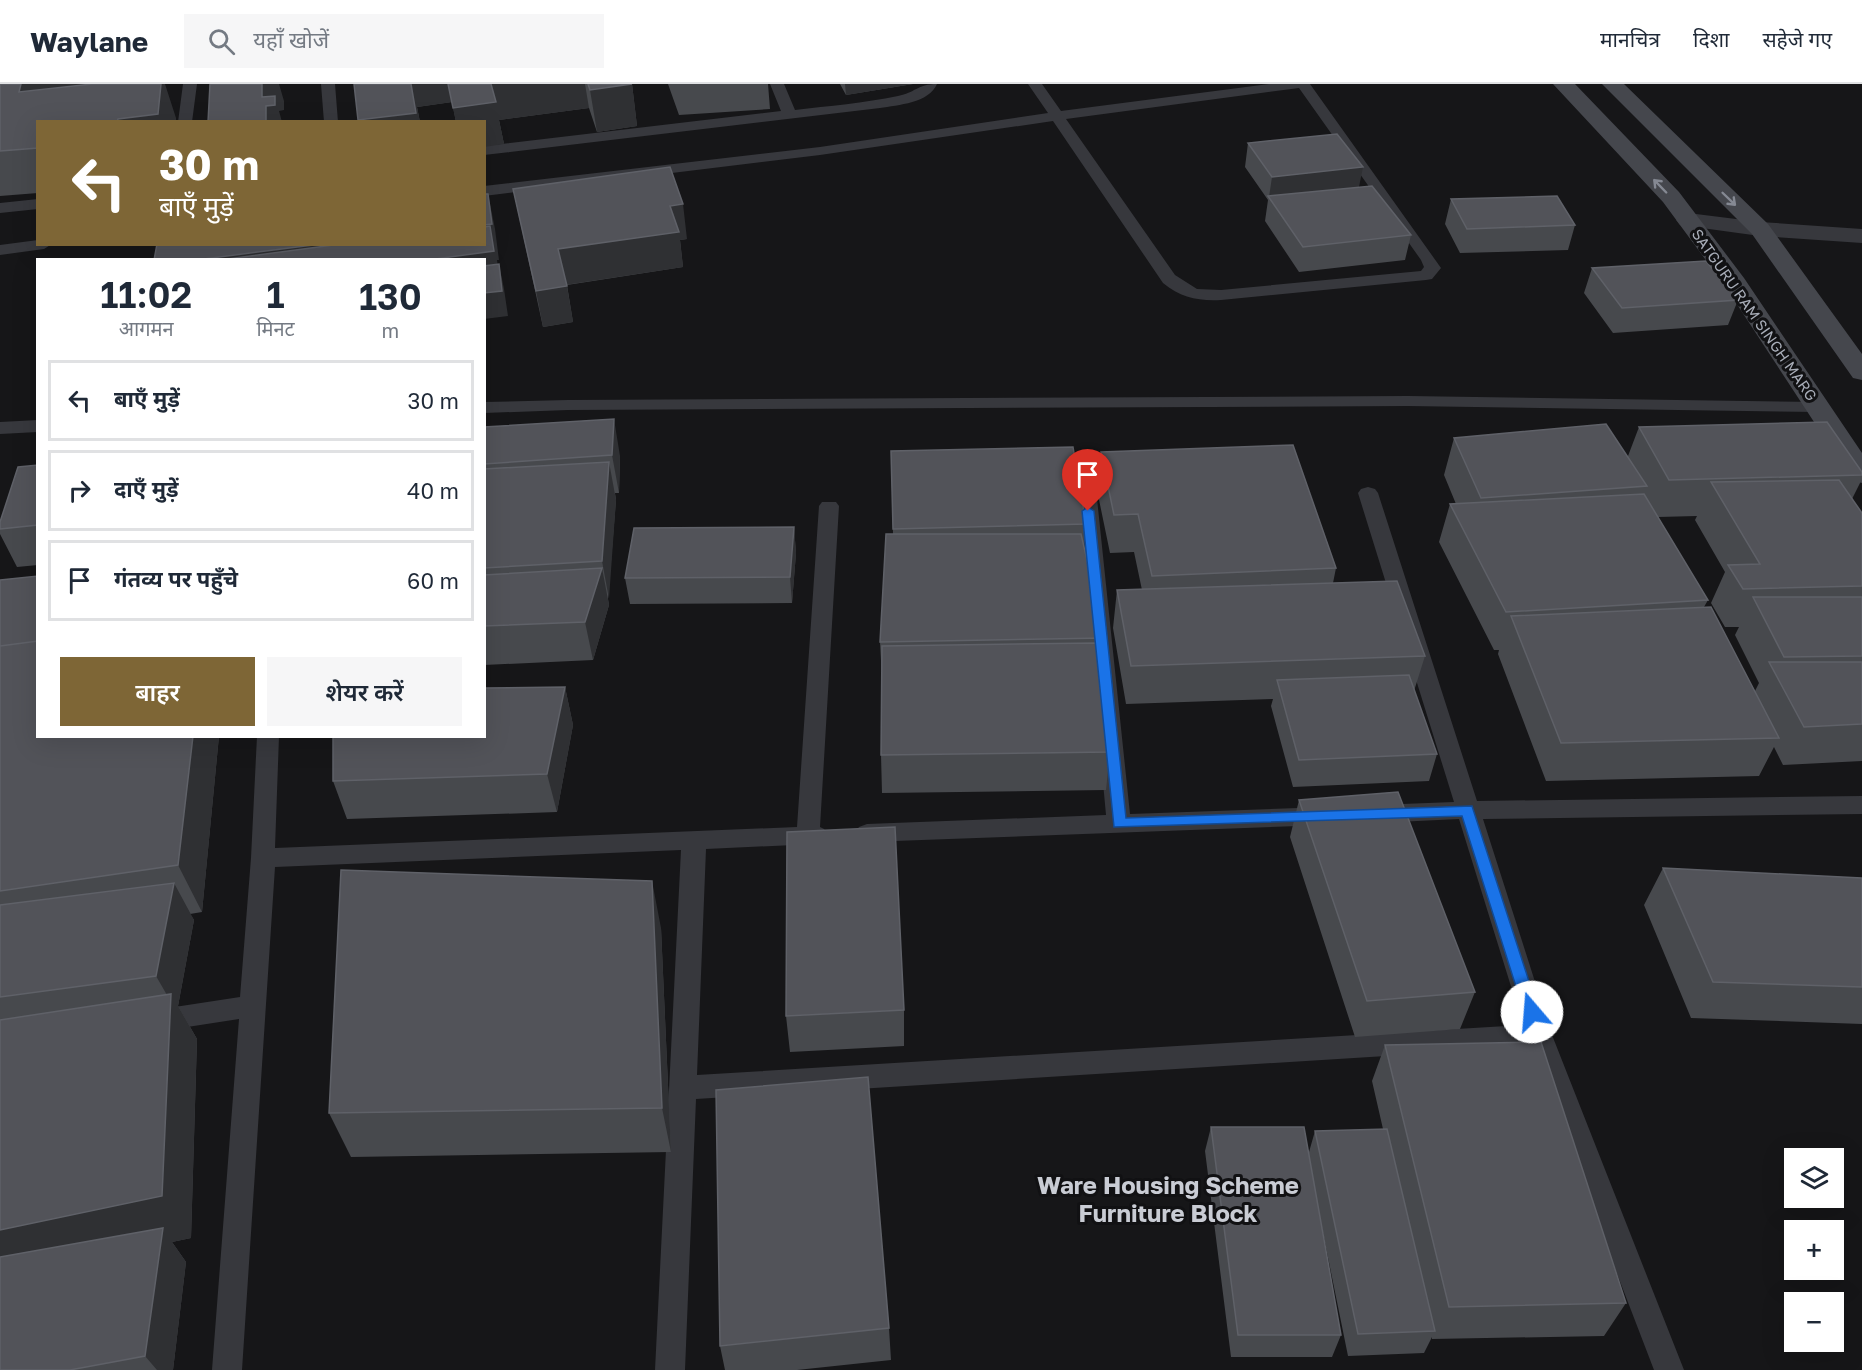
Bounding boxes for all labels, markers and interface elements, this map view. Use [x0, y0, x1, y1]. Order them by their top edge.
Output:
search box [184, 14, 604, 68]
text: Waylane [30, 25, 148, 58]
icon: search [205, 25, 238, 58]
text: यहाँ खोजें [253, 26, 329, 53]
text: मानचित्र [1600, 26, 1660, 52]
text: दिशा [1693, 26, 1729, 52]
text: सहेजे गए [1762, 26, 1832, 52]
text: 30 m [159, 139, 259, 189]
icon: left [60, 144, 138, 222]
one-way arrow [1653, 178, 1668, 193]
text: बाएँ मुड़ें [159, 190, 234, 222]
one-way arrow [1722, 191, 1737, 206]
street label: SATGURU RAM SINGH MARG [1688, 225, 1821, 404]
text: 11:02 [100, 273, 192, 316]
text: 1 [266, 273, 285, 316]
text: 130 [359, 275, 422, 318]
text: आगमन [119, 316, 174, 340]
text: मिनट [256, 316, 295, 340]
text: m [381, 318, 399, 342]
icon: left [63, 384, 96, 417]
text: बाएँ मुड़ें [114, 385, 180, 412]
text: 30 m [408, 387, 459, 414]
pin [1062, 449, 1113, 511]
icon: arrive [1071, 458, 1104, 491]
icon: right [63, 474, 96, 507]
text: दाएँ मुड़ें [114, 475, 179, 502]
text: 40 m [407, 477, 459, 504]
icon: arrive [63, 564, 96, 597]
text: गंतव्य पर पहुँचे [114, 565, 238, 592]
text: 60 m [407, 567, 459, 594]
button: बाहर [60, 657, 255, 726]
button: शेयर करें [267, 657, 462, 726]
position arrow [1500, 980, 1564, 1044]
map controls [1784, 1148, 1844, 1352]
button: layers [1784, 1148, 1844, 1208]
district label: Ware Housing Scheme Furniture Block [1037, 1170, 1299, 1227]
button: + [1784, 1220, 1844, 1280]
button: − [1784, 1292, 1844, 1352]

